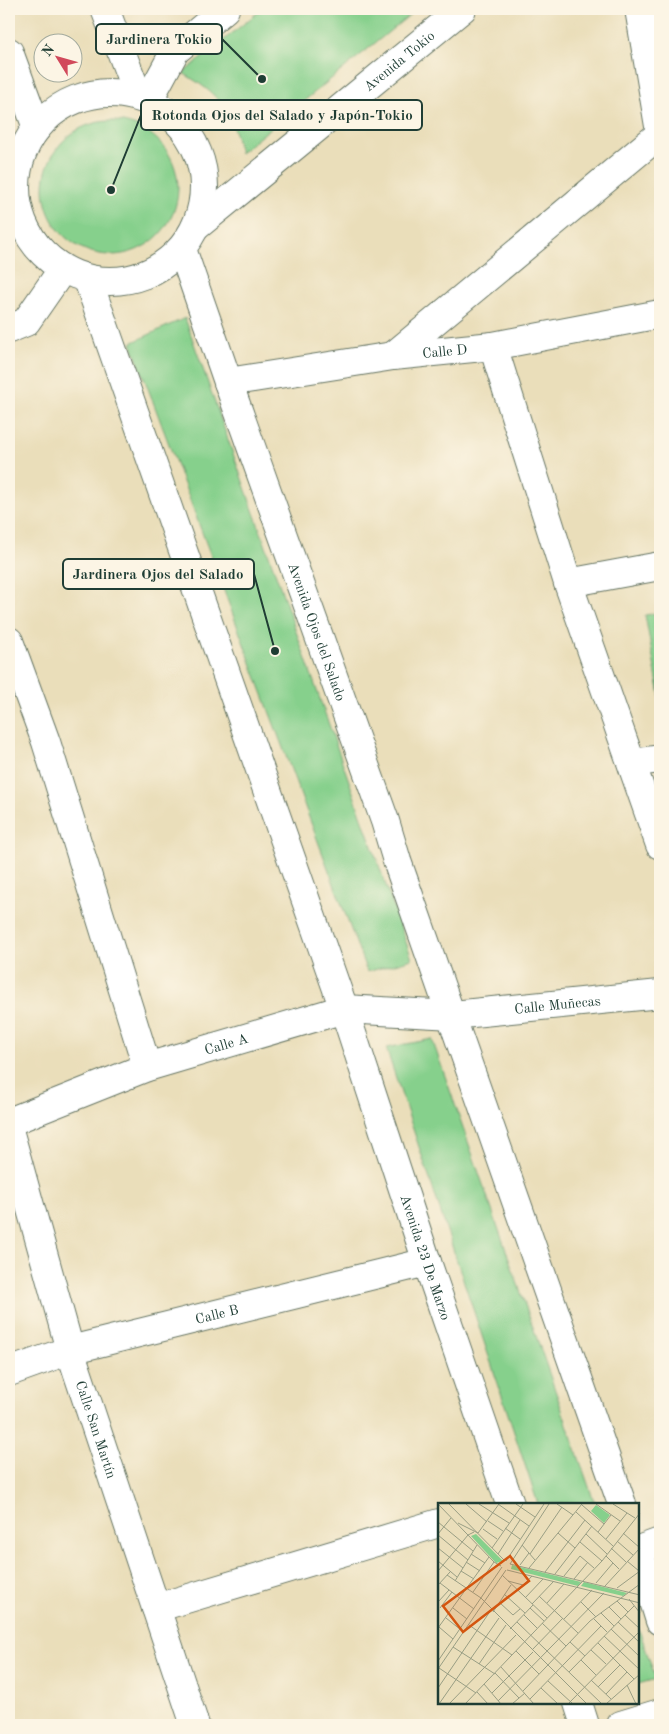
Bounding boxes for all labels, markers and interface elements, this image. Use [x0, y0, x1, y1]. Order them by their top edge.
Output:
callout: Jardinera Tokio [96, 24, 222, 54]
street label: Avenida Tokio [362, 29, 438, 94]
north arrow [32, 32, 82, 82]
text: Jardinera Tokio [106, 33, 212, 48]
text: N [40, 42, 57, 59]
callout: Rotonda Ojos del Salado y Japón-Tokio [141, 100, 422, 130]
text: Rotonda Ojos del Salado y Japón-Tokio [151, 109, 413, 124]
street label: Calle D [422, 343, 468, 361]
callout: Jardinera Ojos del Salado [63, 559, 254, 589]
street label: Avenida Ojos del Salado [285, 561, 348, 703]
text: Jardinera Ojos del Salado [73, 568, 243, 583]
street label: Calle Muñecas [514, 994, 601, 1017]
street label: Calle A [203, 1032, 250, 1058]
street label: Avenida 23 De Marzo [397, 1193, 452, 1322]
street label: Calle B [194, 1303, 240, 1327]
street label: Calle San Martín [73, 1379, 118, 1481]
inset map [438, 1503, 639, 1704]

